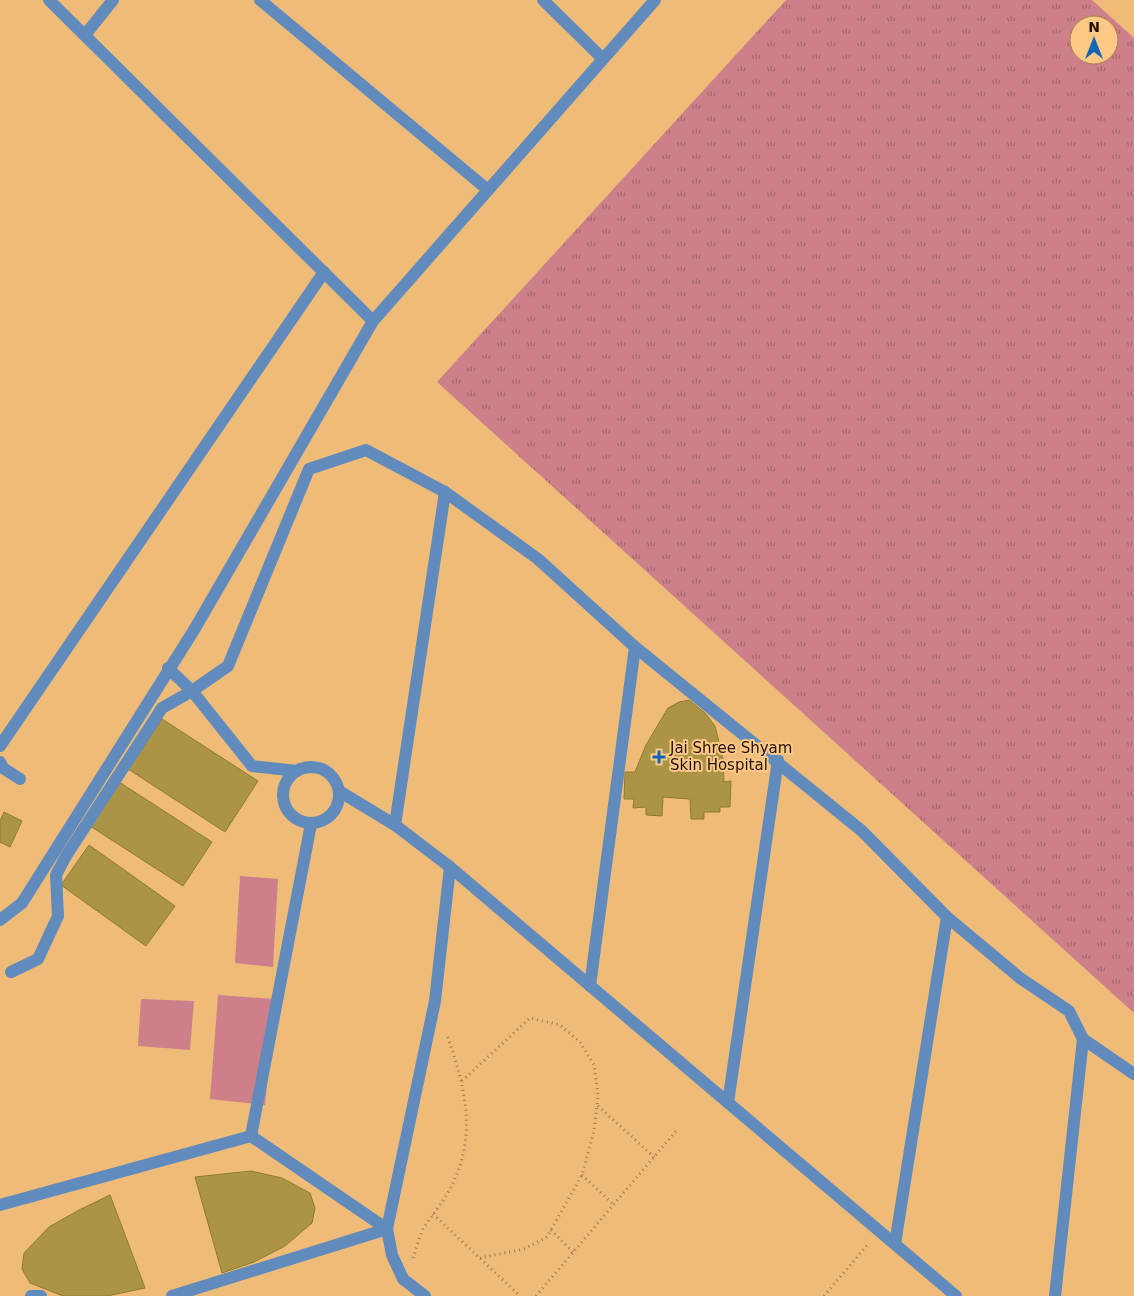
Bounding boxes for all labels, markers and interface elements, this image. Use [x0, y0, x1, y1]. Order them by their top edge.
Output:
north arrow [1069, 15, 1119, 65]
text: N [1088, 19, 1100, 35]
place label: Jai Shree Shyam Skin Hospital [669, 739, 792, 774]
marker: Jai Shree Shyam Skin Hospital [652, 750, 666, 764]

